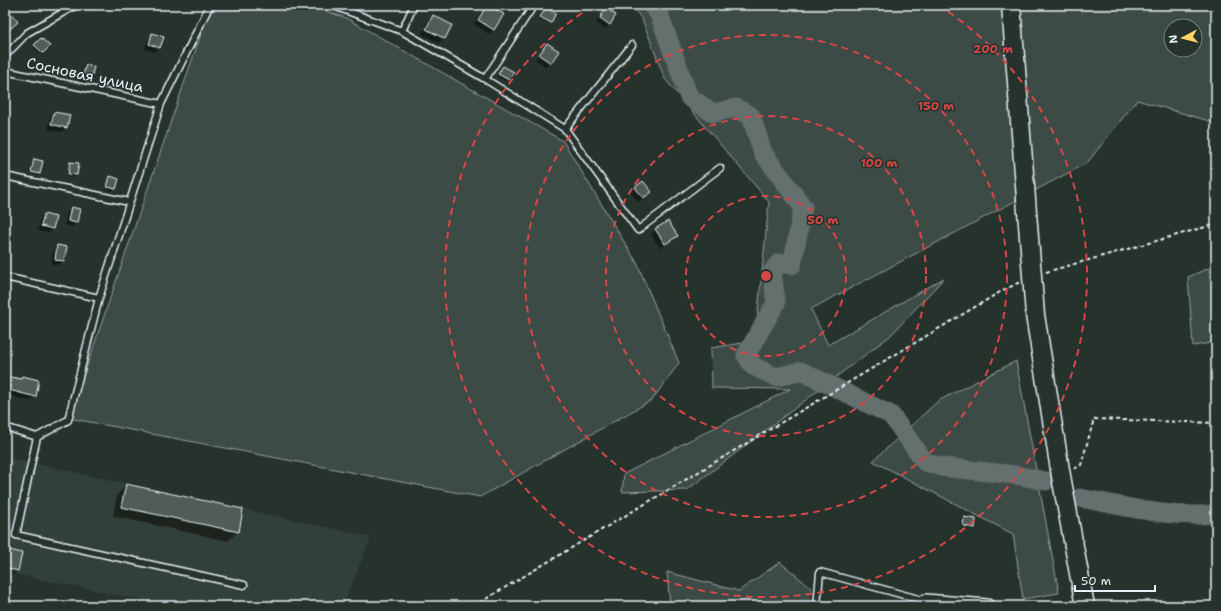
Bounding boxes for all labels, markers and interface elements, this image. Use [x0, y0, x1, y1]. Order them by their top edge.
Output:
north arrow [1163, 18, 1203, 58]
text: N [1166, 34, 1182, 44]
text: 200 m [973, 41, 1013, 57]
street label: Сосновая улица [25, 53, 146, 97]
text: 150 m [918, 98, 954, 114]
text: 100 m [861, 155, 898, 171]
text: 50 m [808, 212, 839, 228]
centre of rings [759, 269, 773, 283]
scale bar [1075, 567, 1155, 593]
text: 50 m [1081, 573, 1111, 589]

